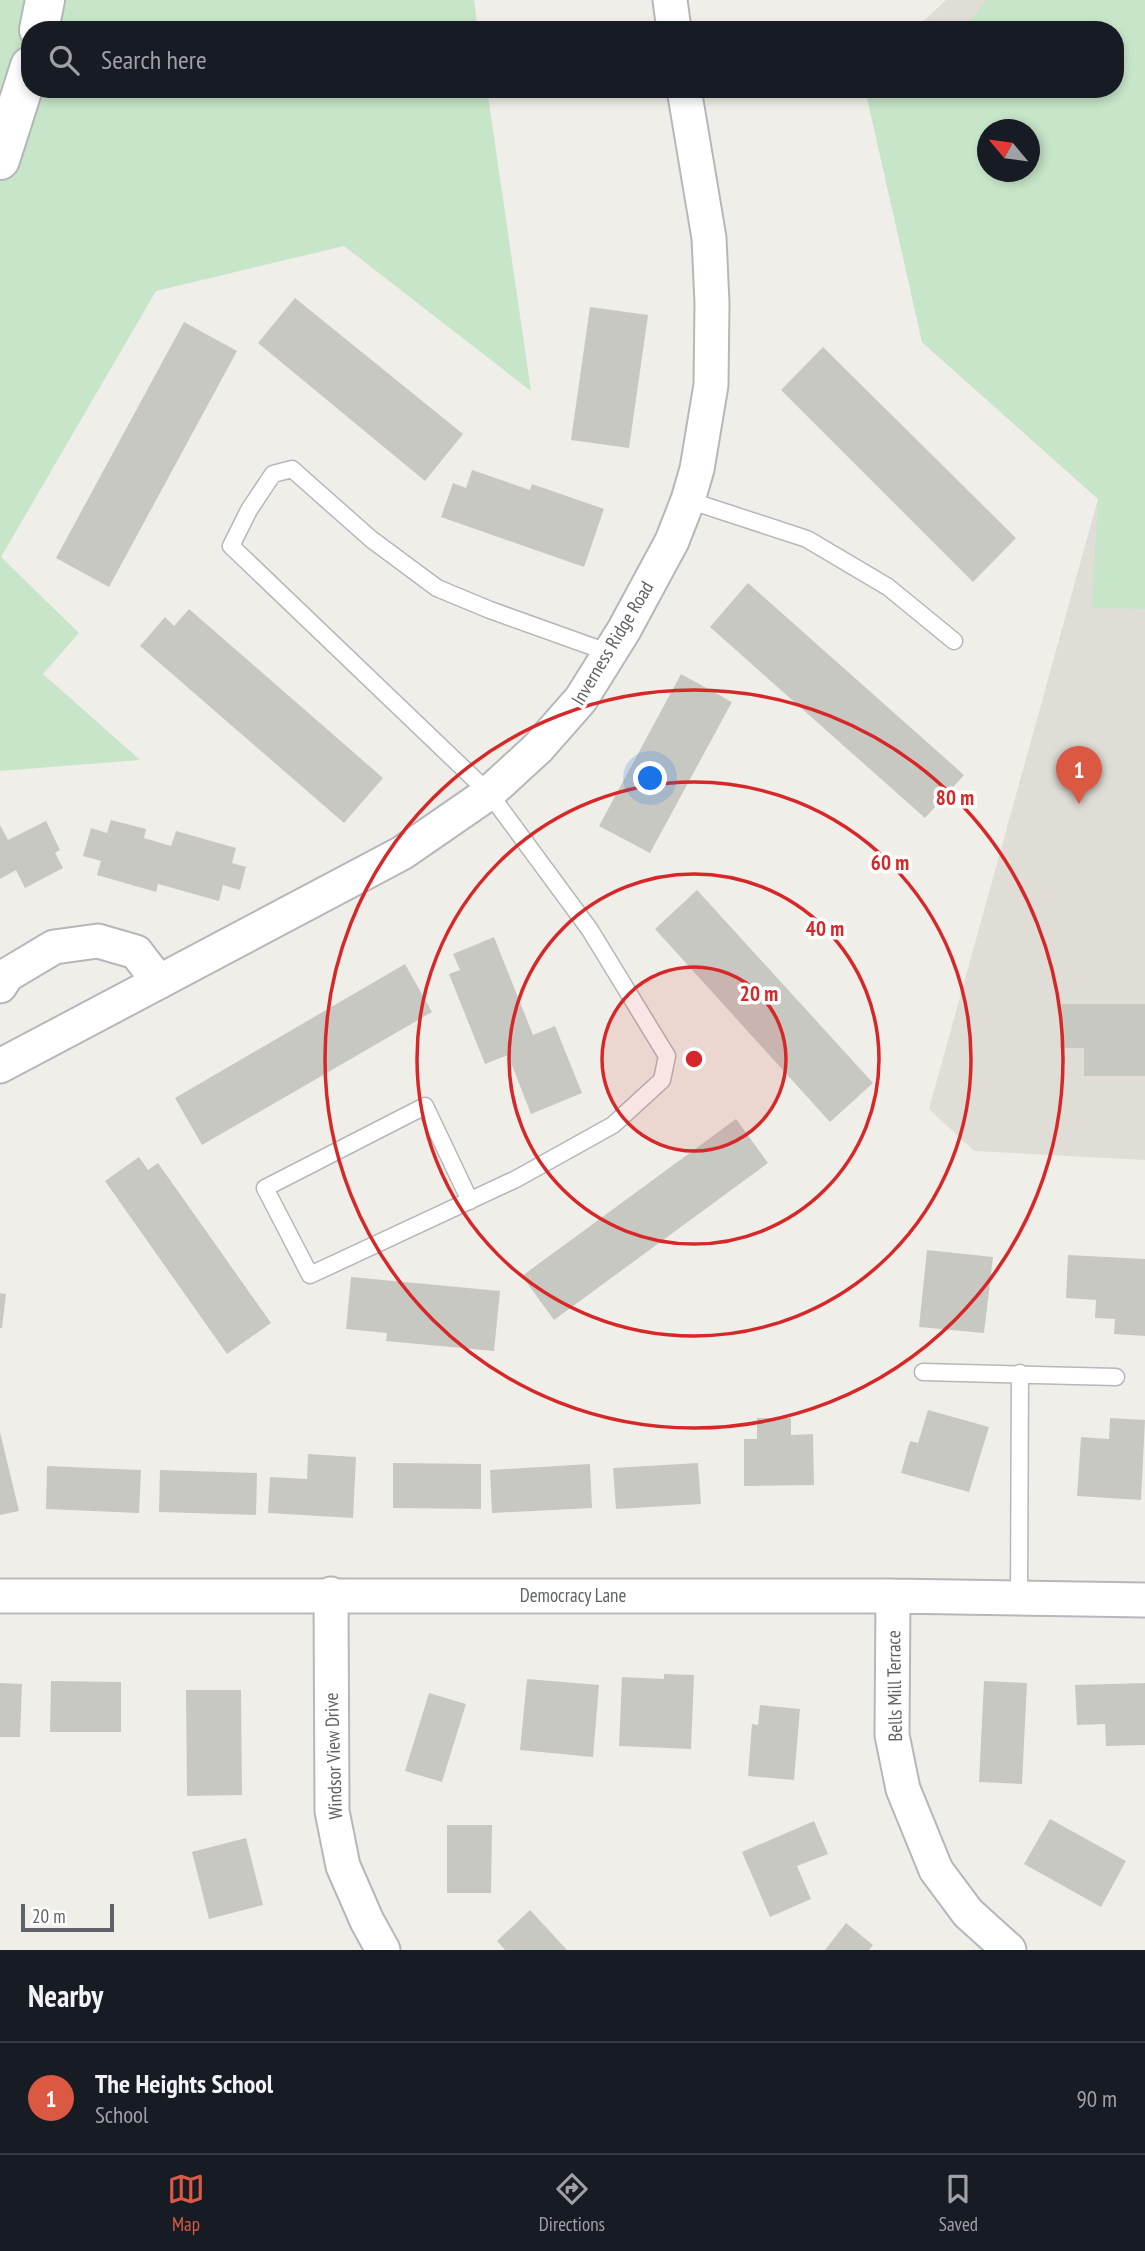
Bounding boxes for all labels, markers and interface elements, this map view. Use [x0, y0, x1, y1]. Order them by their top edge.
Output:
search box [21, 21, 1124, 98]
icon: search [45, 41, 83, 79]
text: Search here [101, 43, 207, 76]
north arrow [977, 119, 1040, 182]
street label: Inverness Ridge Road [566, 577, 658, 709]
pin: 1 [1056, 746, 1102, 804]
your location [633, 761, 667, 795]
text: 80 m [936, 784, 974, 811]
text: 60 m [871, 849, 909, 876]
text: 40 m [806, 915, 844, 942]
text: 20 m [740, 980, 778, 1007]
centre of rings [682, 1047, 706, 1071]
street label: Democracy Lane [520, 1583, 626, 1607]
street label: Bells Mill Terrace [881, 1630, 907, 1742]
street label: Windsor View Drive [319, 1692, 347, 1820]
scale bar [21, 1901, 114, 1933]
text: 20 m [32, 1904, 66, 1928]
text: Nearby [28, 1976, 103, 2015]
text: The Heights School [95, 2067, 273, 2100]
text: 1 [46, 2084, 57, 2113]
text: 90 m [1076, 2084, 1117, 2113]
text: School [95, 2100, 148, 2129]
tab: Map [167, 2170, 205, 2236]
tab: Directions [539, 2170, 605, 2236]
tab: Saved [939, 2170, 978, 2236]

